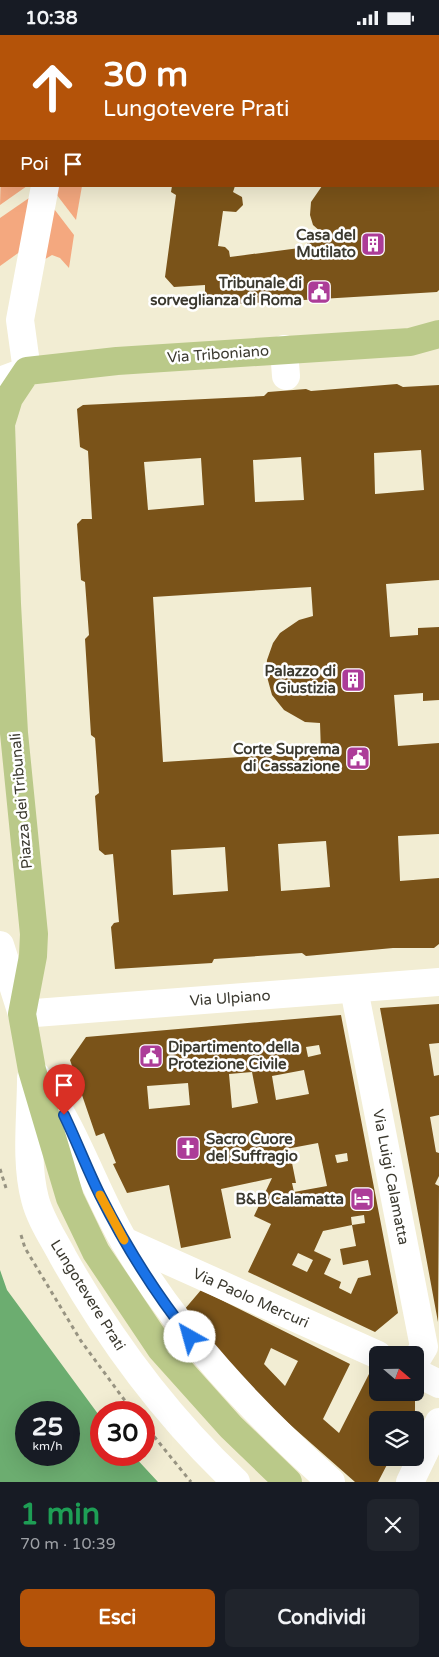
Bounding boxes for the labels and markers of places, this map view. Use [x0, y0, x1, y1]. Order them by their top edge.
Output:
place label: Casa del Mutilato [296, 226, 356, 261]
building icon: Casa del Mutilato [360, 231, 386, 257]
place label: Tribunale di sorveglianza di Roma [150, 274, 302, 310]
public building icon: Tribunale di sorveglianza di Roma [306, 279, 332, 305]
place label: Palazzo di Giustizia [265, 662, 336, 697]
building icon: Palazzo di Giustizia [340, 667, 366, 693]
place label: Corte Suprema di Cassazione [233, 740, 340, 775]
public building icon: Corte Suprema di Cassazione [345, 745, 371, 771]
place label: Dipartimento della Protezione Civile [168, 1038, 300, 1073]
public building icon: Dipartimento della Protezione Civile [138, 1043, 164, 1069]
pin [43, 1064, 85, 1115]
place label: Sacro Cuore del Suffragio [206, 1130, 298, 1166]
church icon: Sacro Cuore del Suffragio [175, 1135, 201, 1161]
hotel icon: B&B Calamatta [349, 1186, 375, 1212]
place label: B&B Calamatta [235, 1190, 344, 1208]

